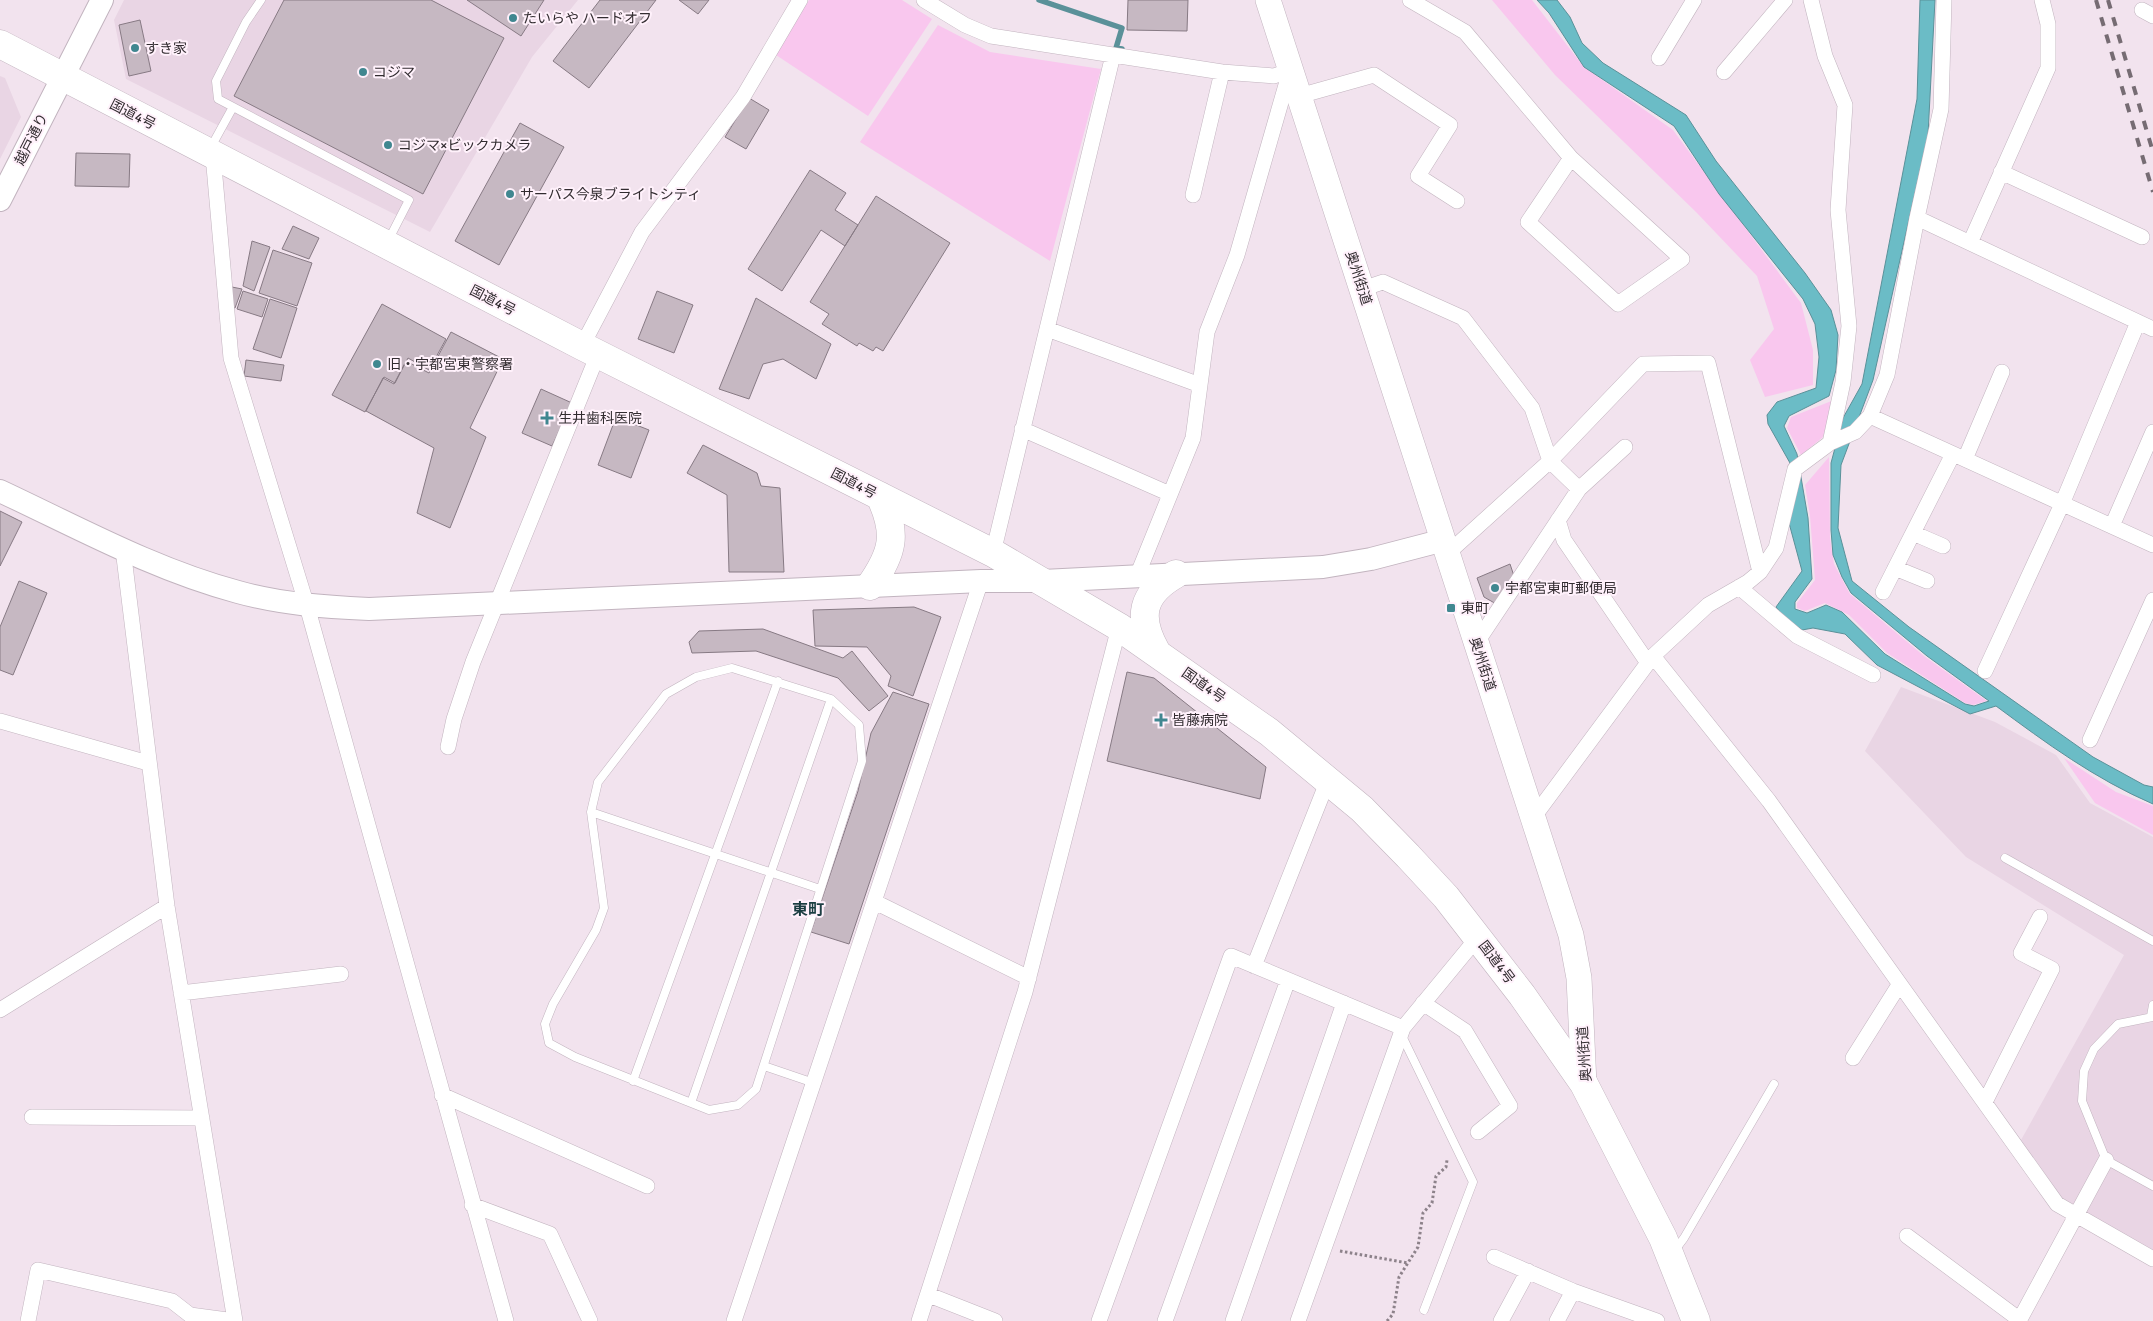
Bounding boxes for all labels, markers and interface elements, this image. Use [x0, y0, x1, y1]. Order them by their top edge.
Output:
place label: たいらや ハードオフ [523, 10, 652, 27]
marker: たいらや ハードオフ [507, 12, 519, 24]
place label: すき家 [145, 40, 187, 57]
marker: すき家 [129, 42, 141, 54]
place label: コジマ [373, 64, 415, 81]
marker: コジマ [357, 66, 369, 78]
street label: 国道4号 [107, 96, 159, 133]
street label: 越戸通り [11, 110, 52, 168]
place label: コジマ×ビックカメラ [398, 137, 532, 154]
marker: コジマ×ビックカメラ [382, 139, 394, 151]
place label: サーパス今泉ブライトシティ [520, 186, 701, 203]
marker: サーパス今泉ブライトシティ [504, 188, 516, 200]
street label: 奥州街道 [1342, 249, 1375, 307]
street label: 国道4号 [467, 282, 519, 319]
place label: 旧・宇都宮東警察署 [387, 356, 513, 373]
marker: 旧・宇都宮東警察署 [371, 358, 383, 370]
place label: 生井歯科医院 [558, 410, 642, 427]
marker: 生井歯科医院 [540, 411, 554, 425]
street label: 国道4号 [828, 465, 880, 502]
place label: 宇都宮東町郵便局 [1505, 580, 1617, 597]
marker: 宇都宮東町郵便局 [1489, 582, 1501, 594]
place label: 東町 [1461, 600, 1489, 617]
marker: 東町 [1445, 602, 1457, 614]
street label: 奥州街道 [1466, 635, 1499, 693]
street label: 国道4号 [1179, 664, 1229, 707]
place label: 皆藤病院 [1172, 712, 1228, 729]
marker: 皆藤病院 [1154, 713, 1168, 727]
district label: 東町 [792, 900, 824, 920]
street label: 国道4号 [1475, 937, 1518, 987]
street label: 奥州街道 [1574, 1025, 1595, 1082]

